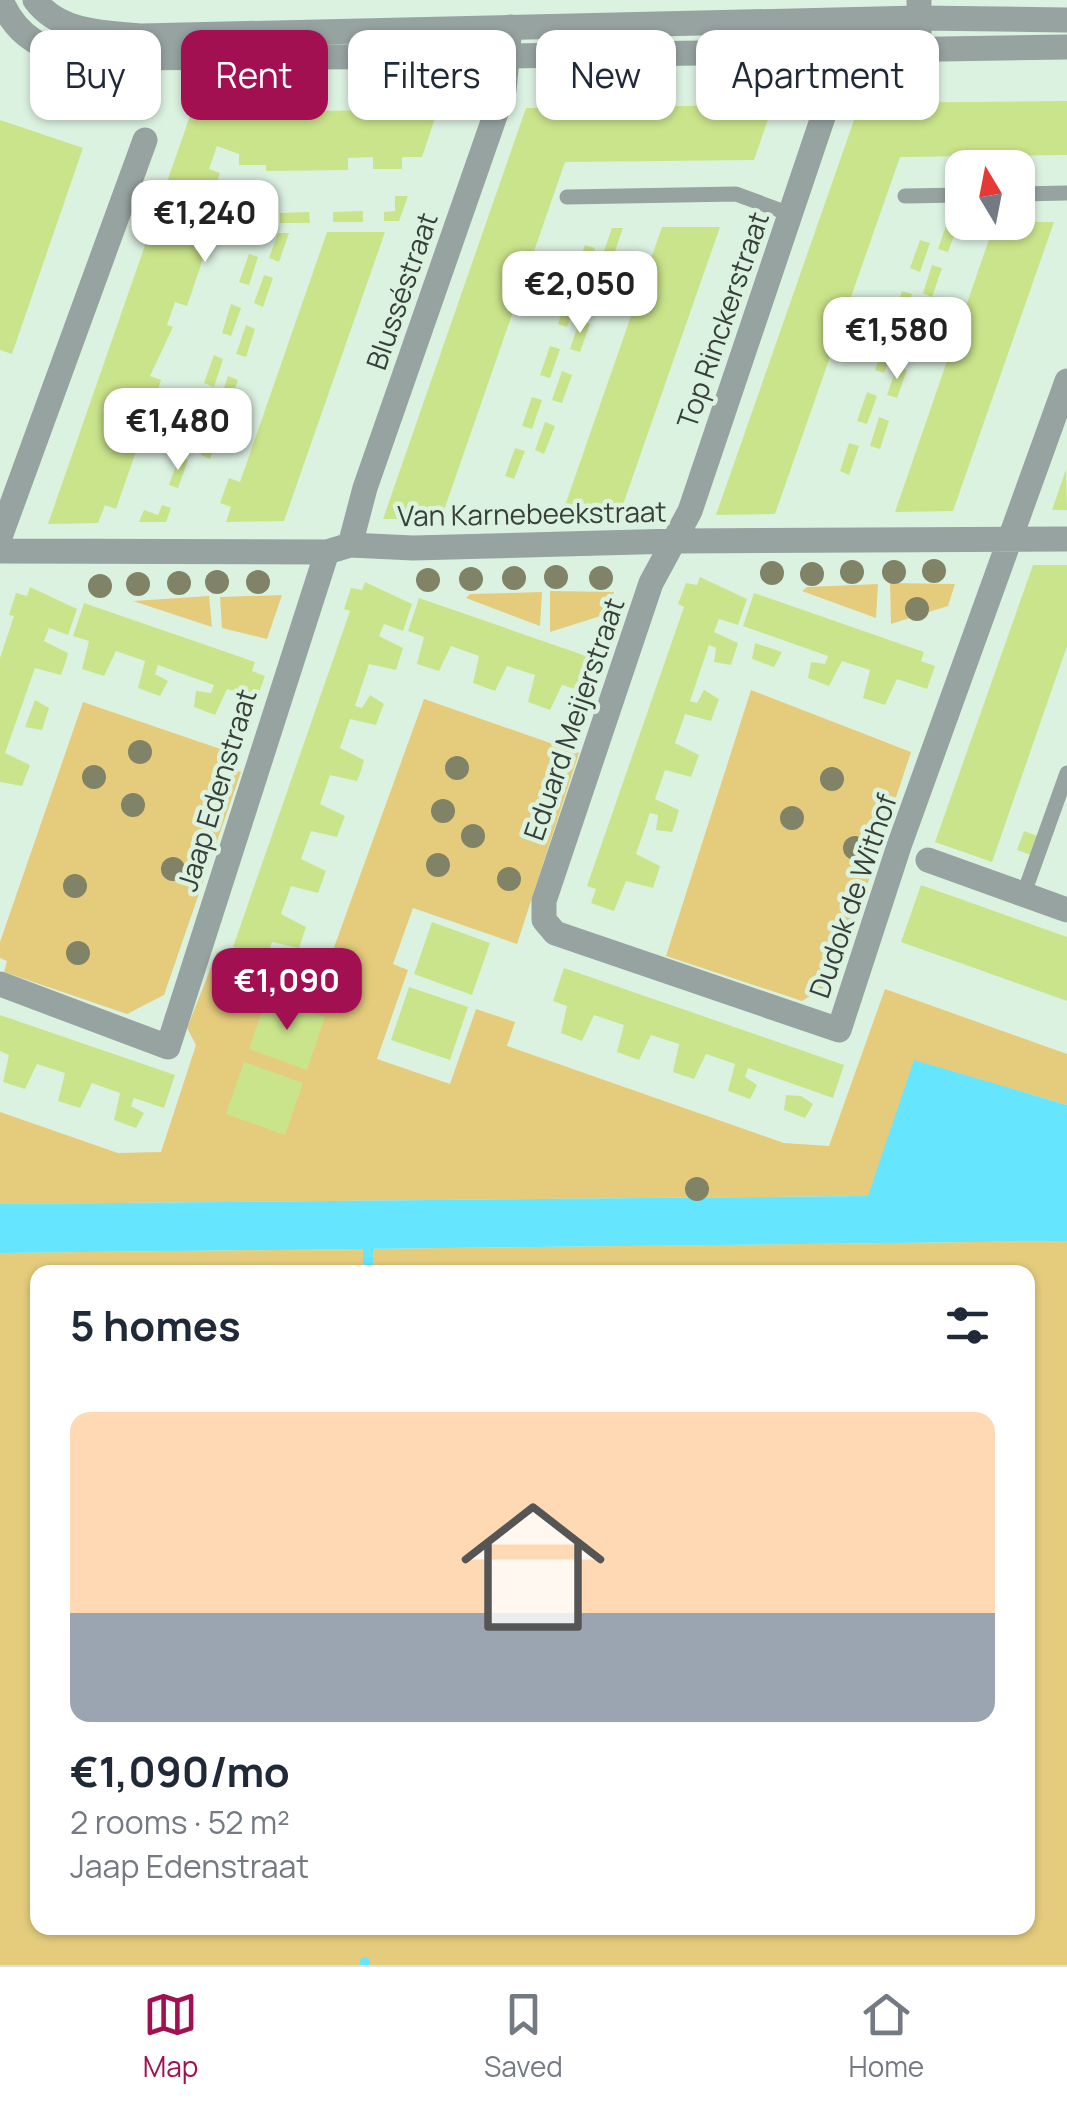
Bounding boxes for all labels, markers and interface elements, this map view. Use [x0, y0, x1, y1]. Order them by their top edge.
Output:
chip: Buy [30, 30, 161, 120]
chip: Rent [181, 30, 328, 120]
chip: Filters [348, 30, 516, 120]
chip: New [536, 30, 676, 120]
chip: Apartment [696, 30, 939, 120]
north arrow [945, 150, 1035, 240]
map controls [945, 150, 1035, 240]
pin: €1,240 [124, 180, 286, 265]
text: €1,240 [153, 190, 257, 234]
street label: Top Rinckerstraat [667, 206, 777, 433]
street label: Blusséstraat [356, 207, 446, 374]
pin: €2,050 [499, 251, 661, 336]
text: €2,050 [524, 261, 636, 305]
pin: €1,580 [816, 297, 978, 382]
text: €1,580 [845, 307, 949, 351]
pin: €1,480 [97, 388, 259, 473]
text: €1,480 [126, 398, 230, 442]
street label: Van Karnebeekstraat [397, 492, 667, 534]
street label: Eduard Meijerstraat [514, 592, 632, 845]
street label: Jaap Edenstraat [167, 684, 265, 895]
street label: Dudok de Withof [799, 789, 905, 1003]
pin: €1,090 [206, 948, 368, 1033]
text: €1,090 [234, 958, 340, 1002]
text: 5 homes [70, 1296, 241, 1354]
icon: filters [940, 1298, 995, 1353]
icon: home [443, 1477, 623, 1657]
text: €1,090/mo [70, 1742, 290, 1800]
text: 2 rooms · 52 m² [70, 1800, 290, 1844]
text: Jaap Edenstraat [70, 1844, 309, 1888]
tab: Map [143, 1987, 198, 2085]
tab: Saved [484, 1987, 563, 2085]
tab: Home [848, 1987, 924, 2085]

